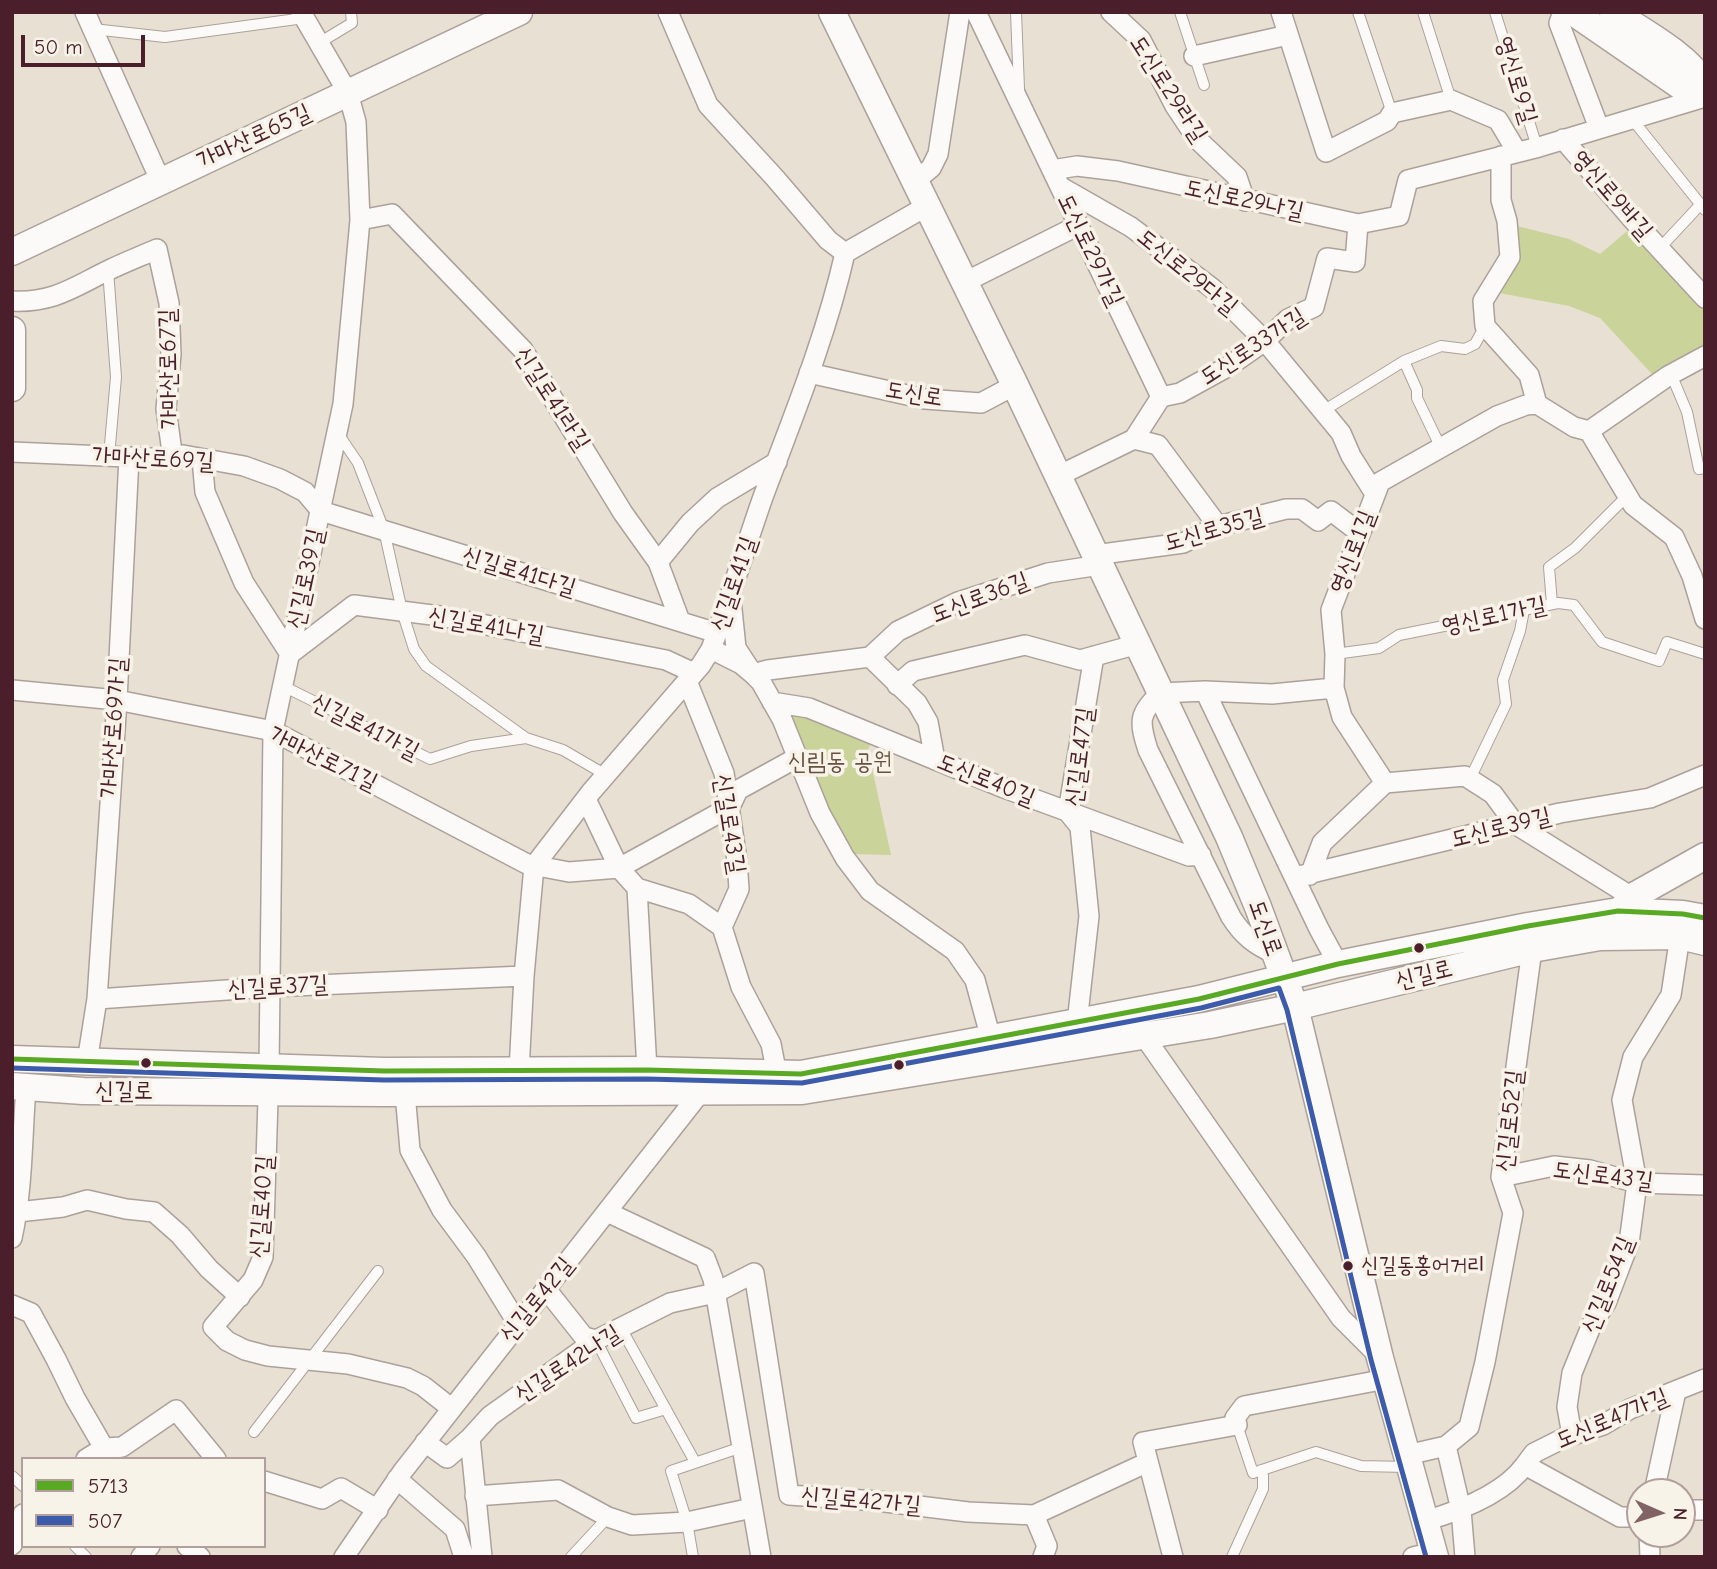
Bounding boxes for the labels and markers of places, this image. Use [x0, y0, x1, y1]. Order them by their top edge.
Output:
unlabelled marker [1412, 941, 1426, 955]
unlabelled marker [139, 1056, 153, 1070]
unlabelled marker [892, 1058, 906, 1072]
place label: 신길동홍어거리 [1361, 1253, 1485, 1279]
marker: 신길동홍어거리 [1341, 1259, 1355, 1273]

